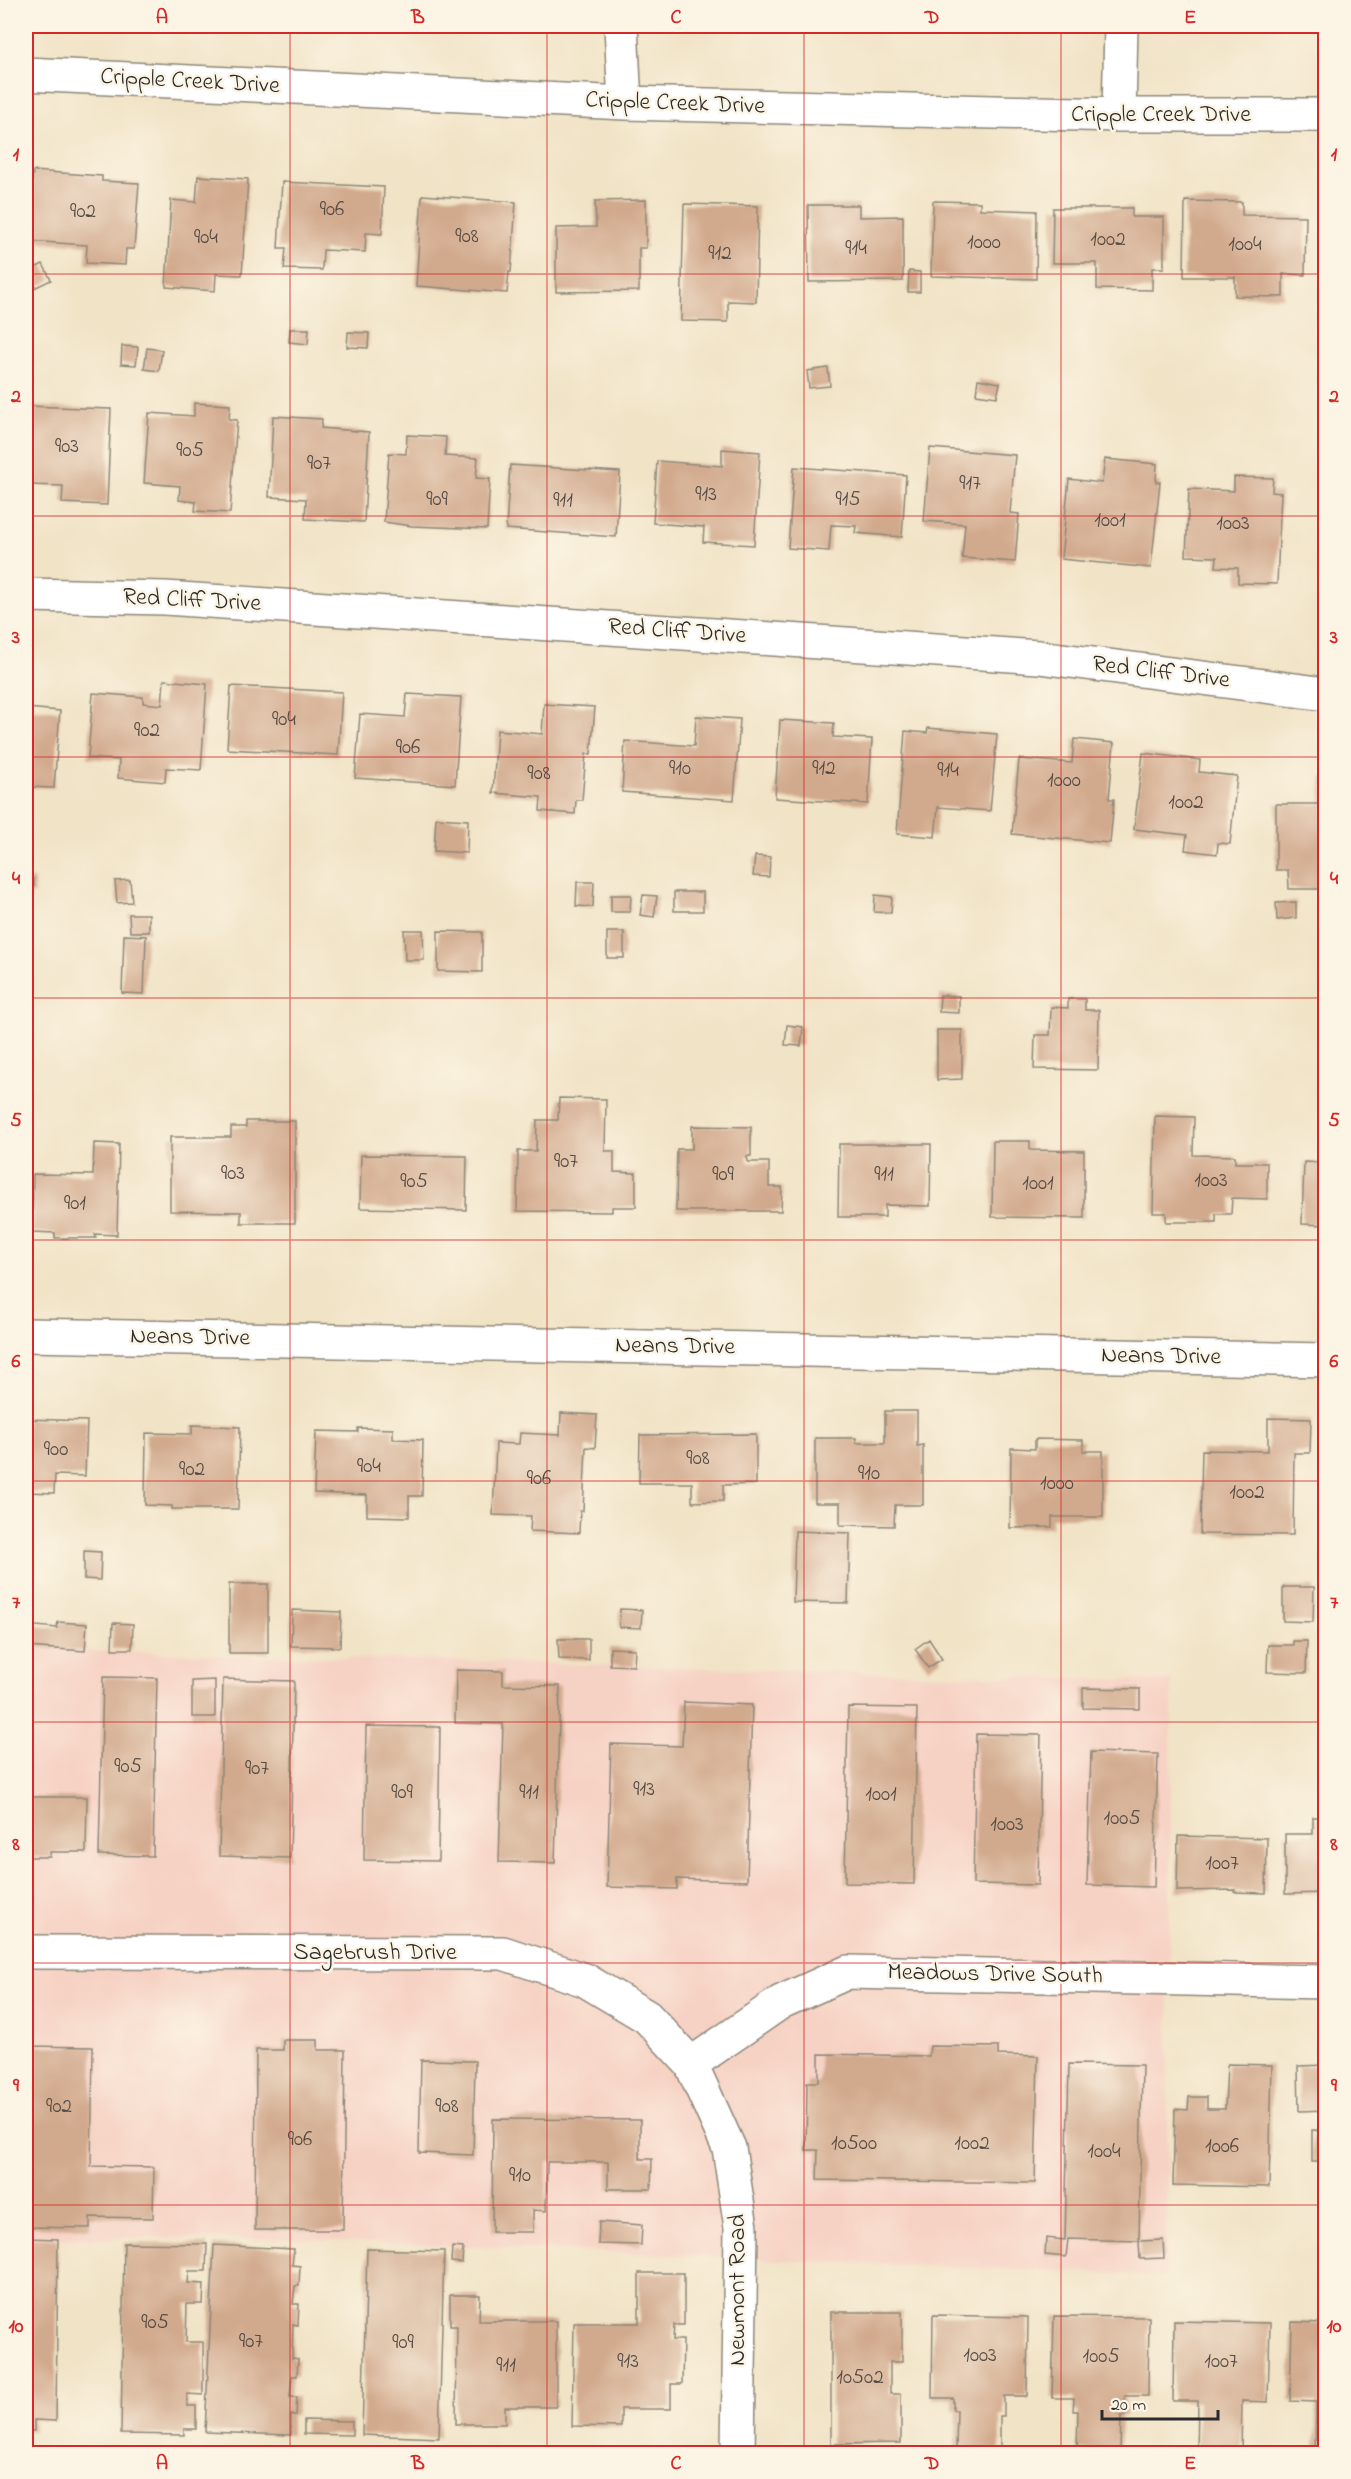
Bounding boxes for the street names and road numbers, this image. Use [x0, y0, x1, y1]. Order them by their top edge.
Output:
street label: Cripple Creek Drive [99, 60, 281, 104]
street label: Cripple Creek Drive [585, 83, 766, 125]
street label: Cripple Creek Drive [1071, 98, 1251, 133]
street label: Red Cliff Drive [122, 580, 262, 622]
street label: Red Cliff Drive [607, 610, 747, 654]
street label: Red Cliff Drive [1090, 647, 1232, 699]
street label: Neans Drive [130, 1319, 251, 1357]
street label: Neans Drive [615, 1328, 736, 1366]
street label: Neans Drive [1101, 1338, 1222, 1376]
street label: Sagebrush Drive [293, 1936, 457, 1971]
street label: Meadows Drive South [887, 1956, 1103, 1994]
street label: Newmont Road [721, 2214, 756, 2366]

